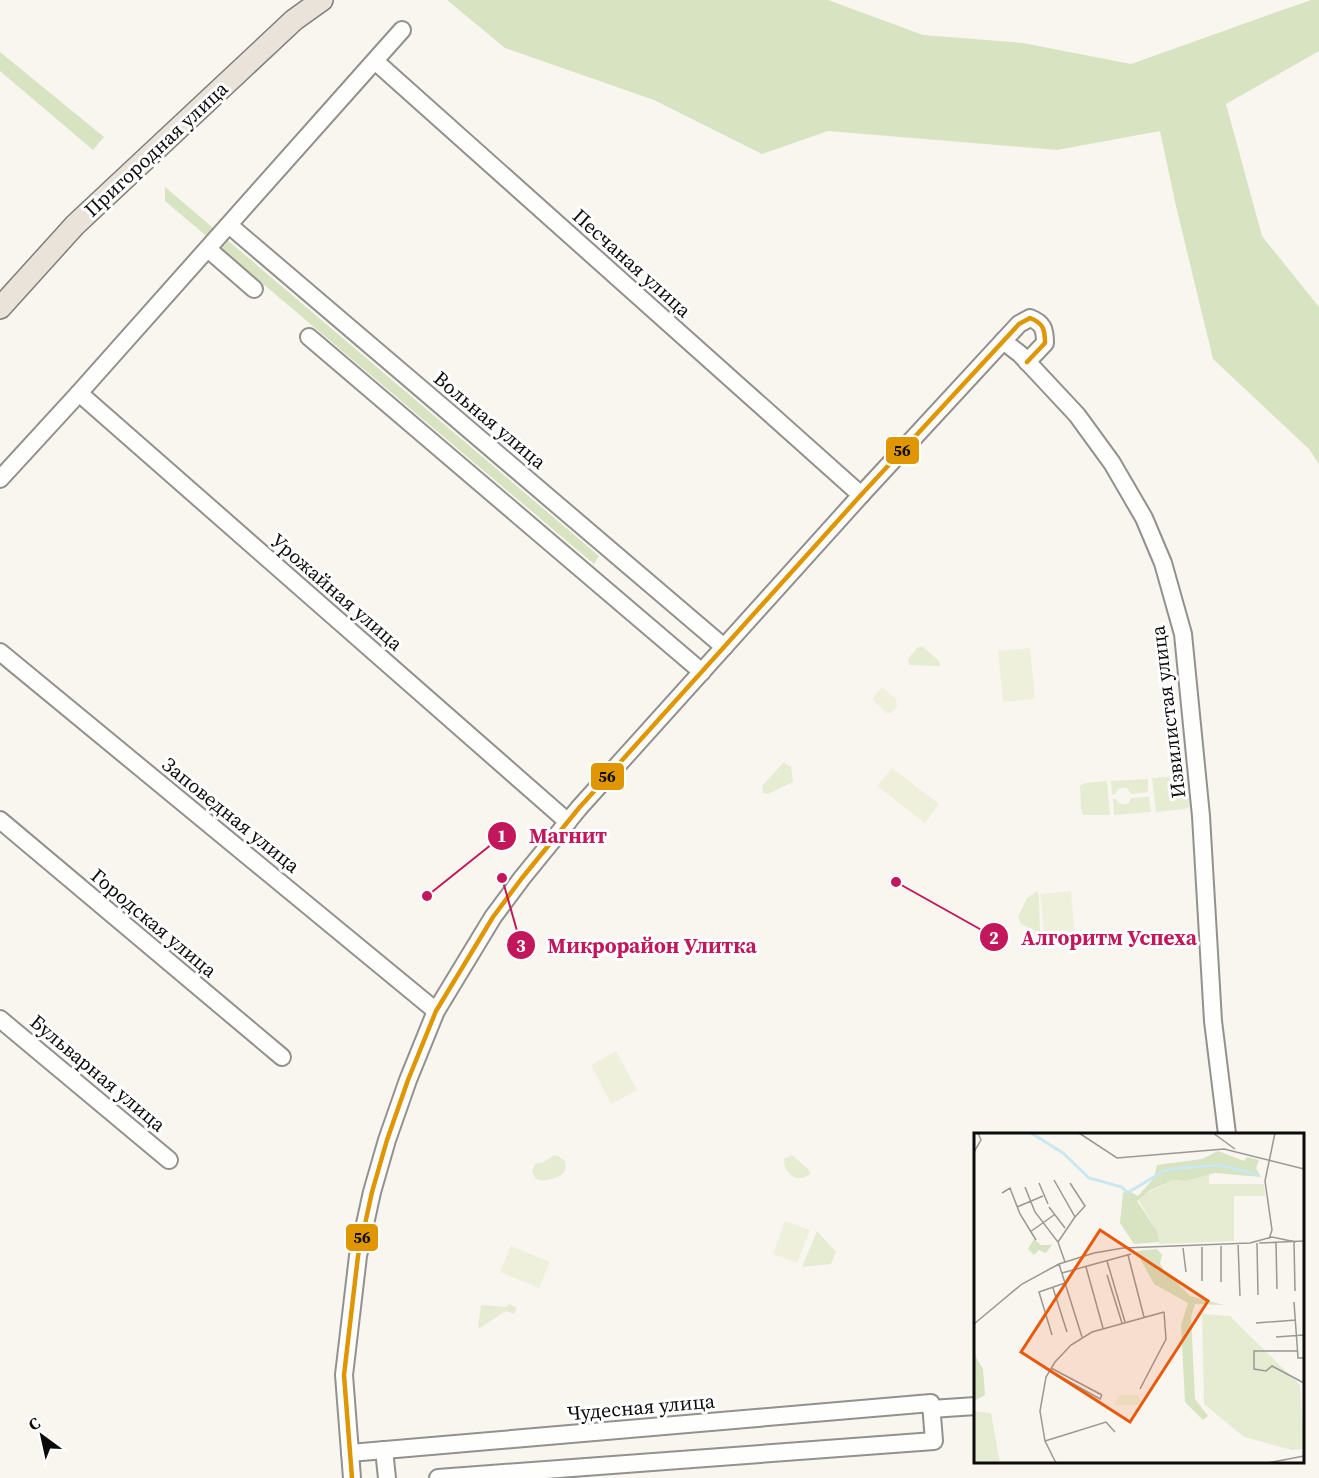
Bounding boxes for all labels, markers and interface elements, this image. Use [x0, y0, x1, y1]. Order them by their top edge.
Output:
street label: Пригородная улица [78, 74, 235, 223]
street label: Песчаная улица [567, 202, 698, 324]
street label: Вольная улица [428, 365, 553, 476]
line badge: 56 [885, 436, 920, 465]
text: 56 [893, 439, 911, 461]
street label: Урожайная улица [265, 527, 410, 658]
street label: Извилистая улица [1143, 623, 1192, 800]
street label: Заповедная улица [156, 751, 307, 880]
line badge: 56 [590, 762, 625, 791]
text: 56 [598, 765, 616, 787]
callout: Магнит [487, 816, 619, 855]
text: Магнит [529, 821, 607, 850]
text: 1 [497, 823, 507, 848]
street label: Городская улица [85, 862, 224, 985]
callout: Алгоритм Успеха [979, 918, 1209, 957]
text: Алгоритм Успеха [1021, 923, 1198, 952]
text: 2 [989, 925, 999, 950]
callout: Микрорайон Улитка [506, 926, 769, 965]
text: Микрорайон Улитка [547, 931, 758, 960]
text: 3 [516, 933, 526, 958]
street label: Бульварная улица [24, 1008, 172, 1139]
inset map [974, 1133, 1304, 1463]
line badge: 56 [345, 1223, 379, 1252]
text: 56 [353, 1226, 371, 1248]
street label: Чудесная улица [566, 1387, 717, 1427]
north arrow [12, 1406, 72, 1466]
text: С [24, 1411, 44, 1435]

